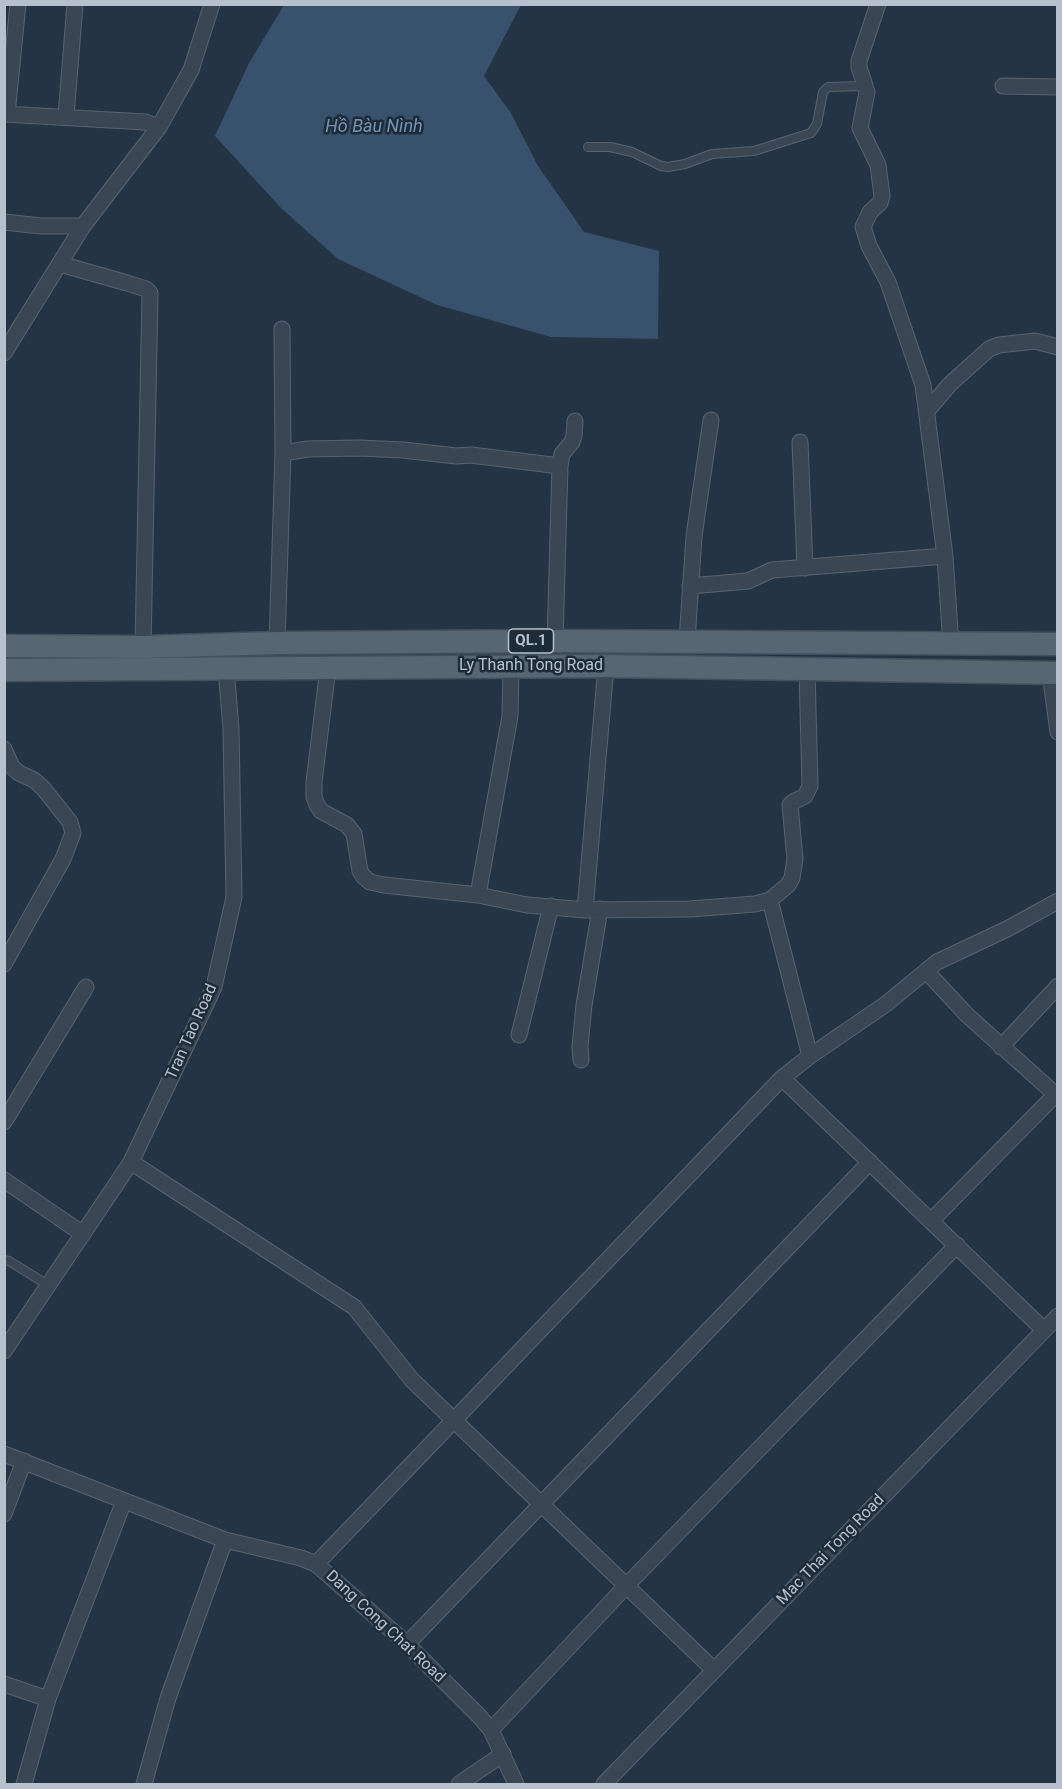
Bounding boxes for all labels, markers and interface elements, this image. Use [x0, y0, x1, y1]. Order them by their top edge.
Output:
water label: Hồ Bàu Nình [325, 116, 423, 138]
road number: QL.1 [508, 629, 554, 653]
street label: Ly Thanh Tong Road [459, 656, 603, 676]
street label: Tran Tao Road [162, 981, 222, 1083]
street label: Mac Thai Tong Road [773, 1491, 889, 1609]
street label: Dang Cong Chat Road [321, 1567, 449, 1687]

